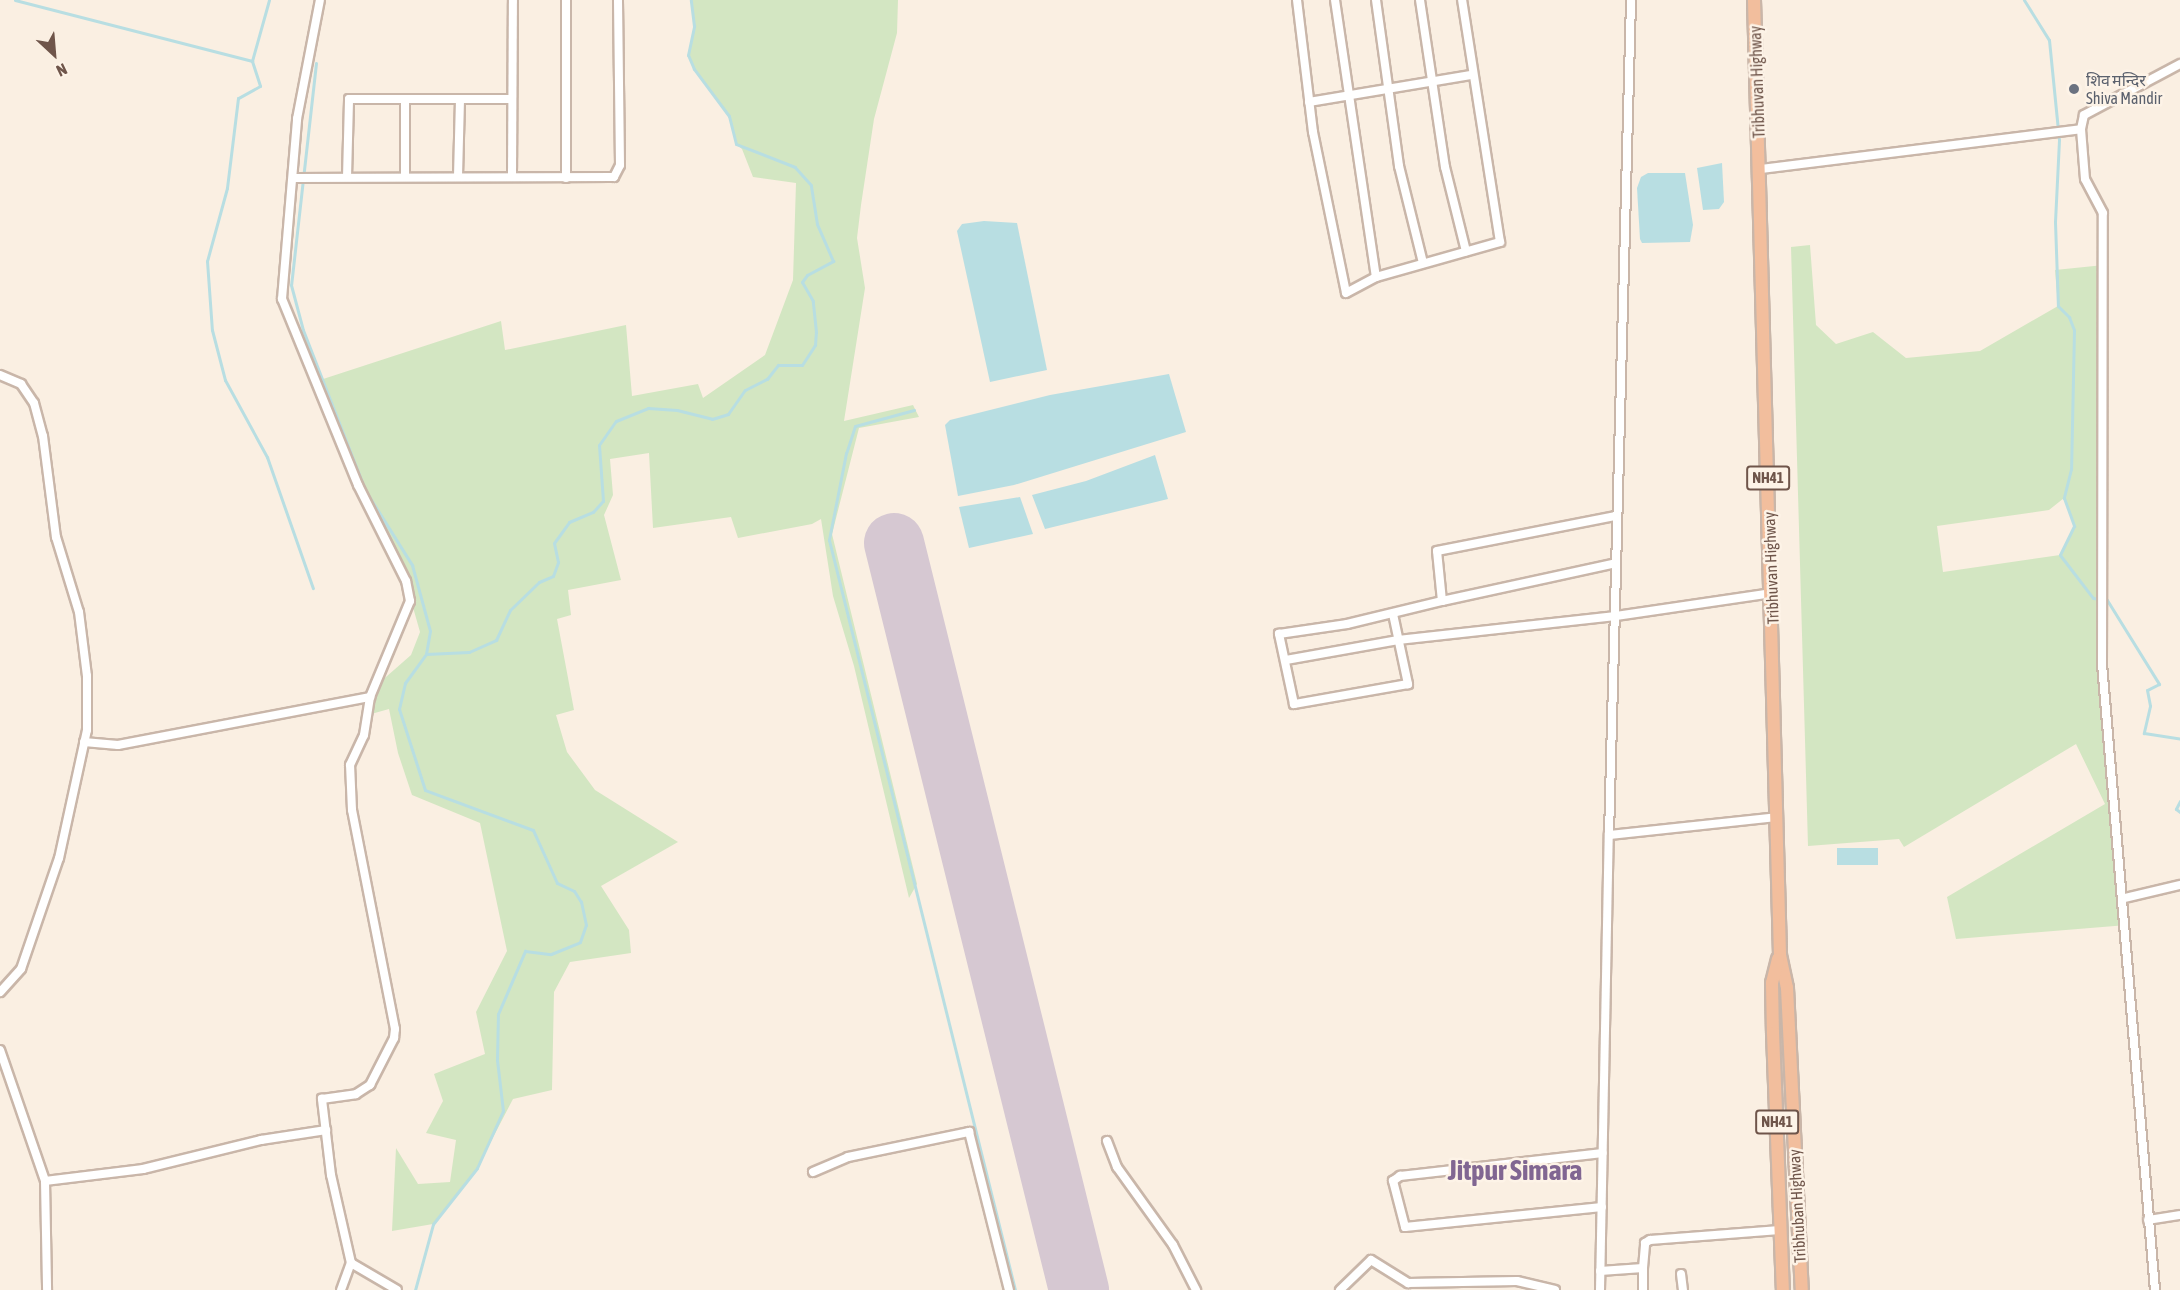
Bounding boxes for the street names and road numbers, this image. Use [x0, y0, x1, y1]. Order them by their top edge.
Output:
street label: Tribhuvan Highway [1745, 25, 1769, 139]
road number: NH41 [1746, 466, 1790, 490]
street label: Tribhuvan Highway [1759, 511, 1783, 625]
road number: NH41 [1754, 1110, 1800, 1134]
street label: Tribhuban Highway [1784, 1149, 1810, 1263]

